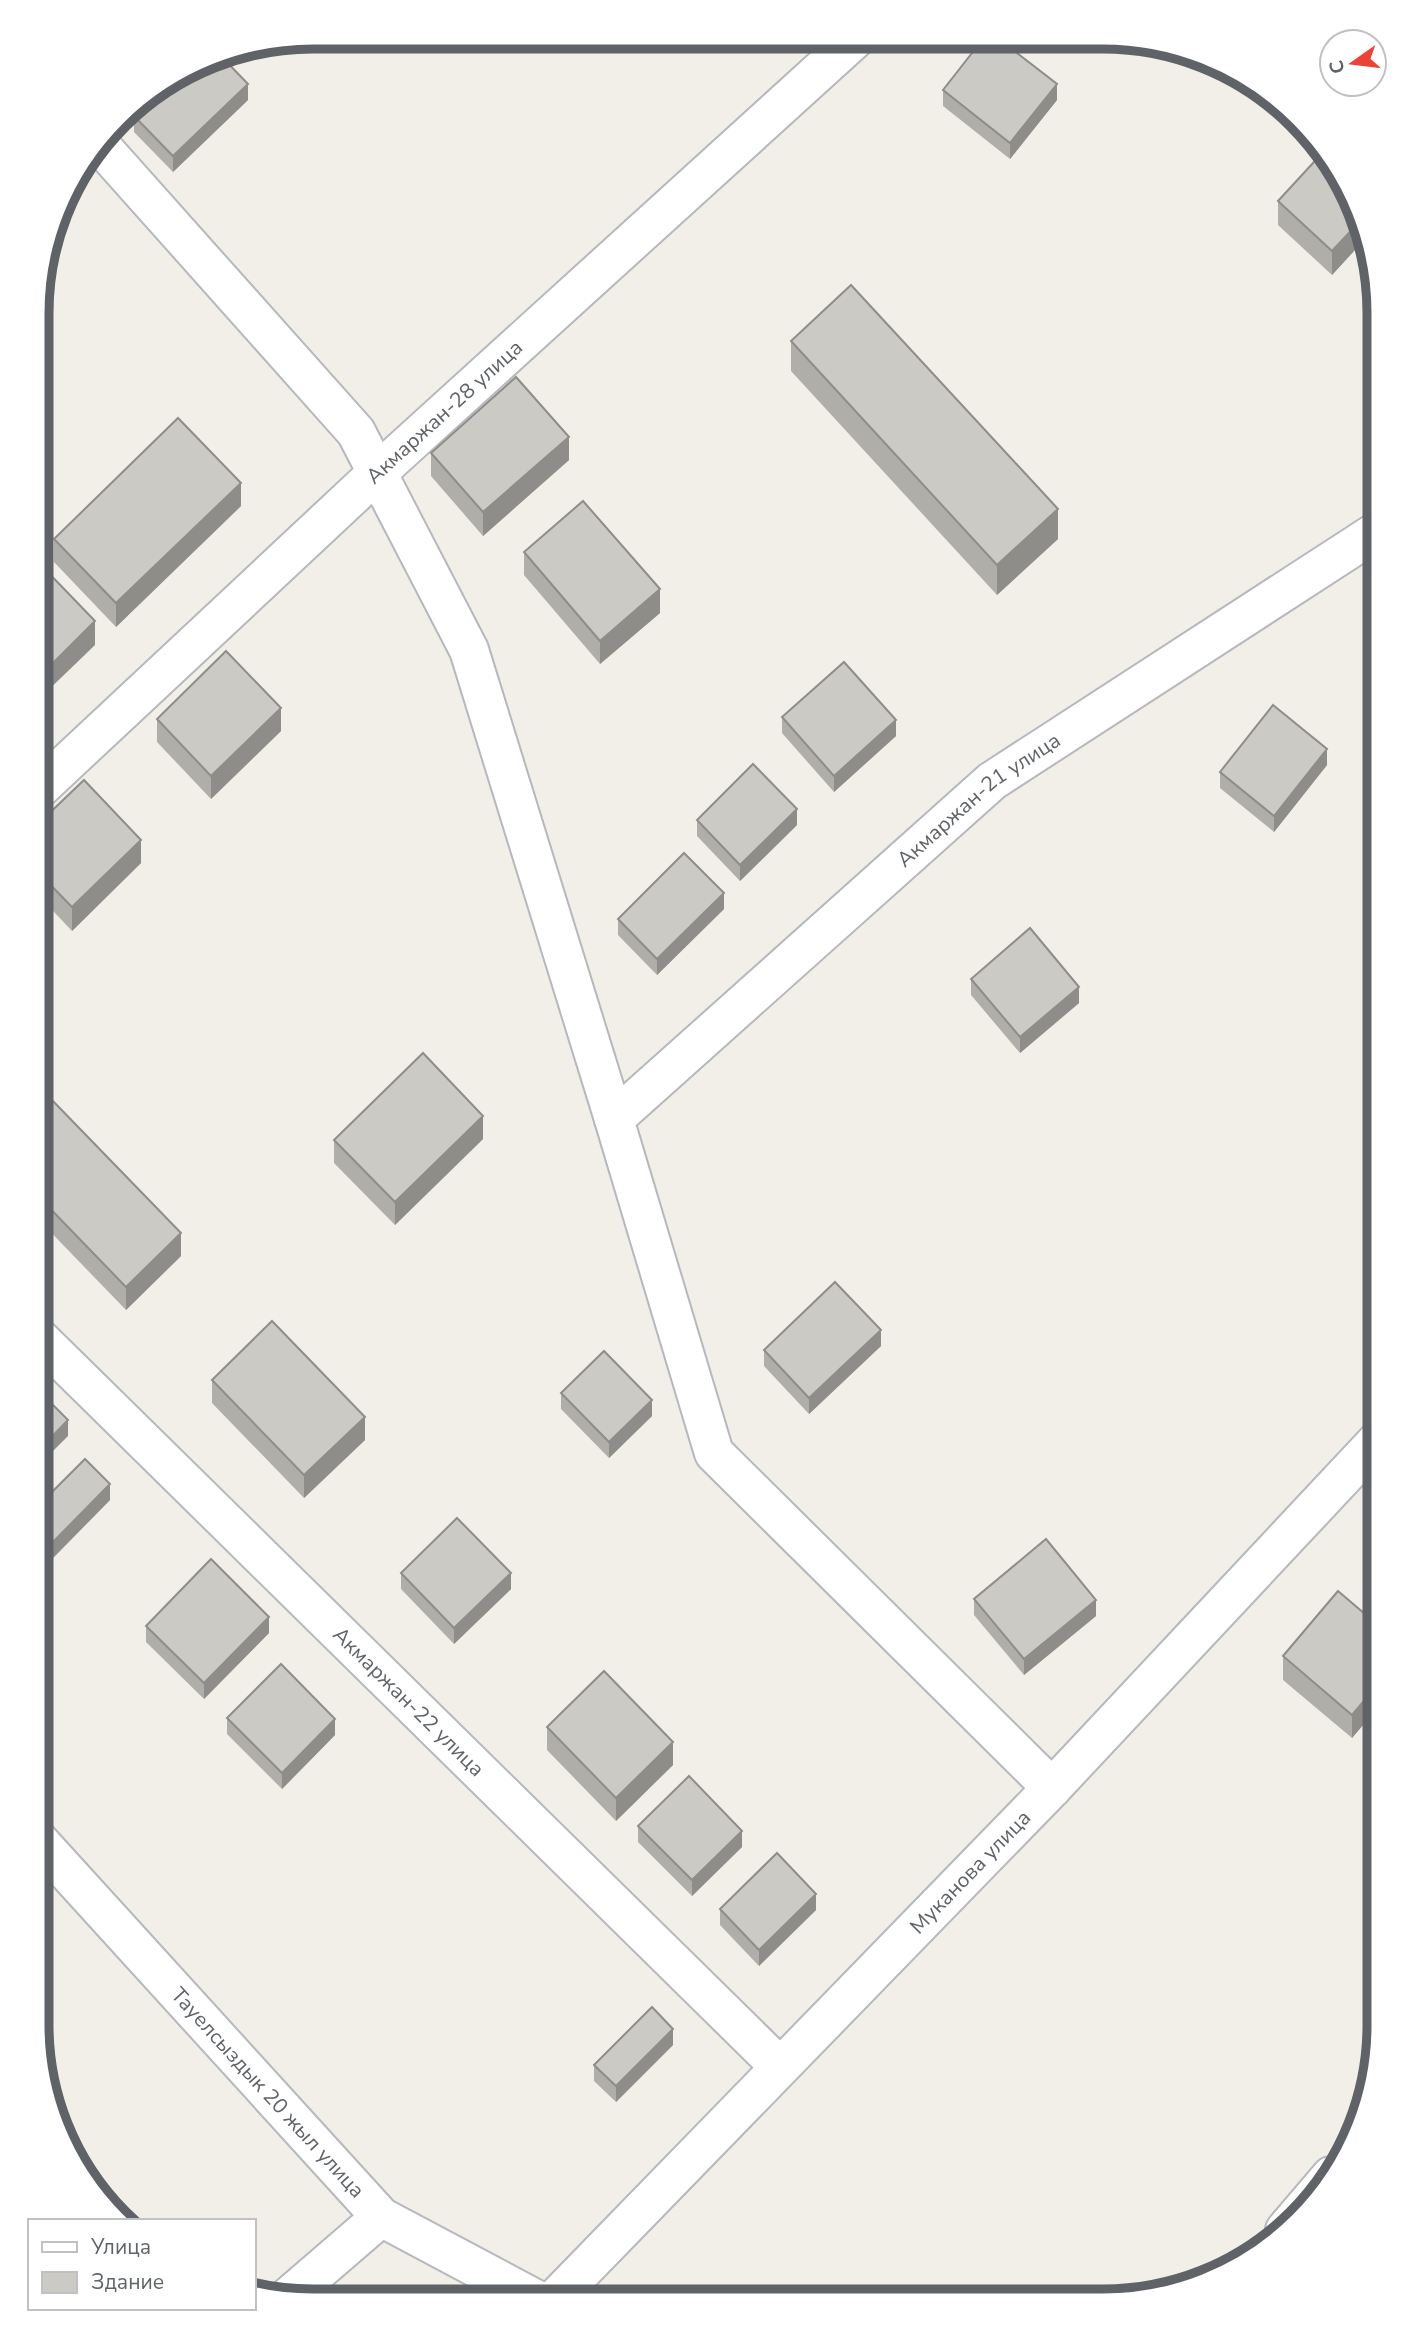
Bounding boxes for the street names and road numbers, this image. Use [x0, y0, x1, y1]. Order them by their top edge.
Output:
street label: Акмаржан-28 улица [360, 334, 529, 490]
street label: Акмаржан-21 улица [891, 726, 1066, 874]
street label: Акмаржан-22 улица [327, 1621, 491, 1783]
street label: Муканова улица [904, 1804, 1037, 1940]
street label: Тауелсыздык 20 жыл улица [165, 1981, 371, 2204]

